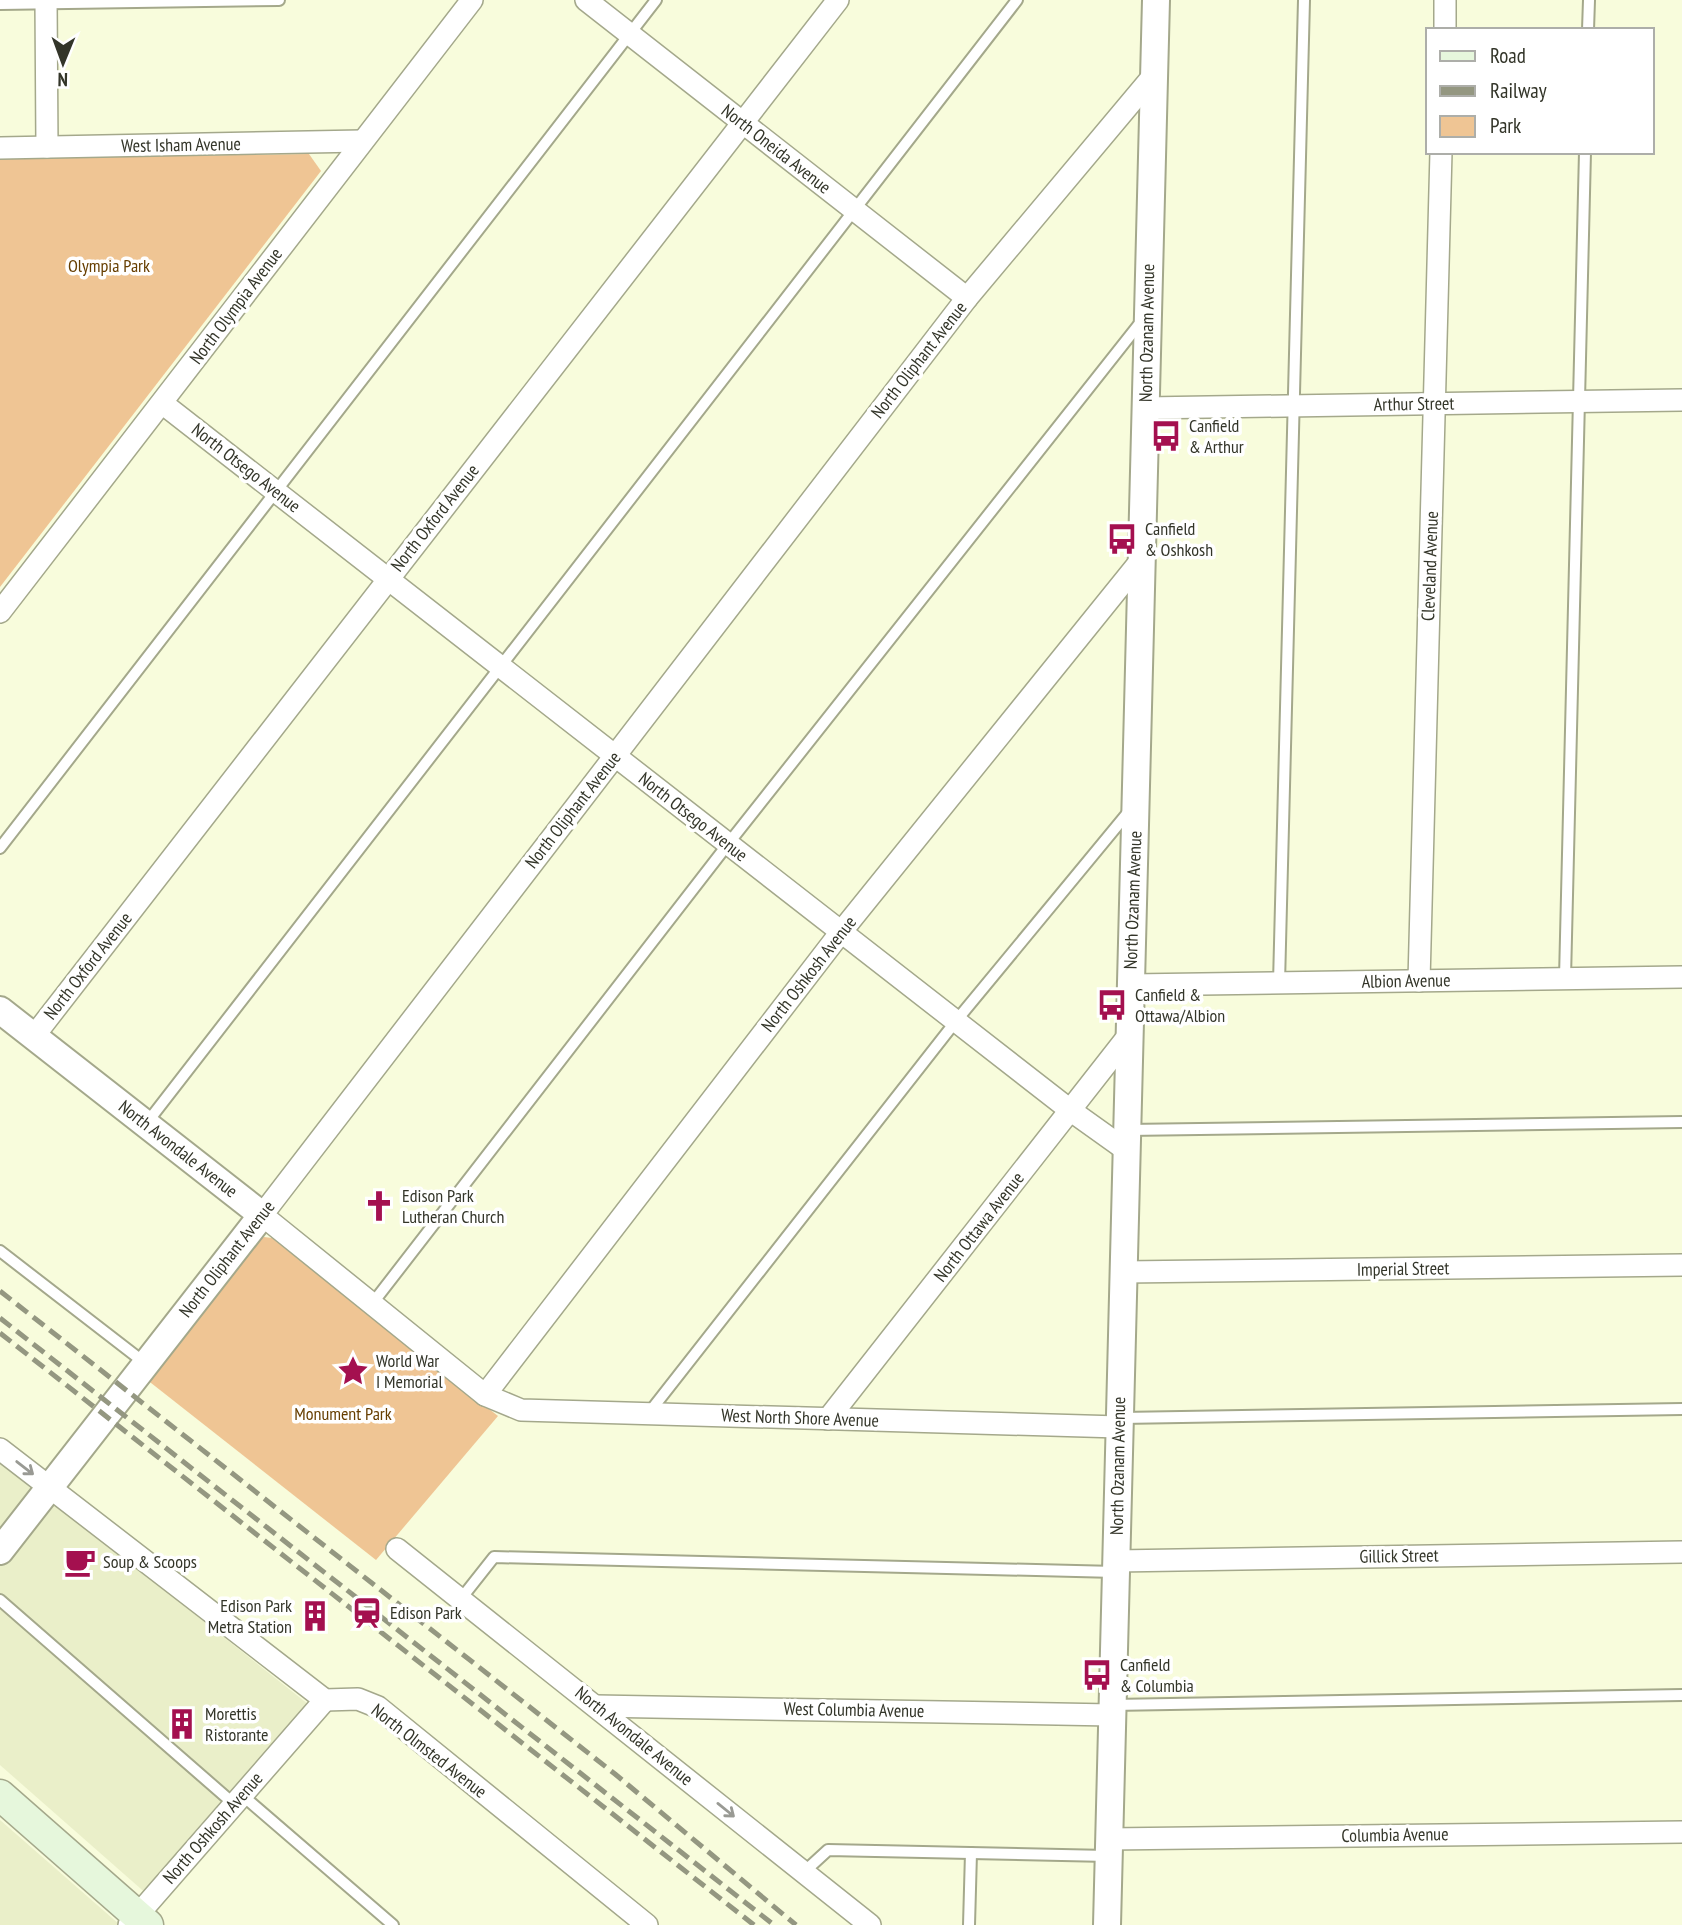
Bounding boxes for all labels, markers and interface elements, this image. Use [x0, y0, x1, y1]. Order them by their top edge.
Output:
north arrow [28, 28, 98, 98]
legend [1426, 28, 1654, 154]
text: Road [1490, 42, 1526, 69]
text: N [57, 68, 68, 92]
text: Railway [1490, 77, 1547, 104]
street label: North Oneida Avenue [717, 99, 836, 198]
text: Park [1490, 112, 1521, 139]
street label: West Isham Avenue [121, 132, 241, 157]
street label: North Olympia Avenue [184, 243, 287, 368]
park label: Olympia Park [68, 254, 150, 277]
street label: North Ozanam Avenue [1134, 264, 1159, 402]
street label: North Oliphant Avenue [866, 297, 971, 423]
street label: Arthur Street [1374, 391, 1455, 416]
place label: Canfield & Arthur [1189, 414, 1244, 458]
street label: North Otsego Avenue [187, 418, 305, 517]
bus stop icon: Canfield & Arthur [1149, 419, 1183, 453]
street label: North Oxford Avenue [385, 459, 484, 576]
street label: Cleveland Avenue [1416, 511, 1443, 621]
place label: Canfield & Oshkosh [1145, 517, 1213, 561]
bus stop icon: Canfield & Oshkosh [1105, 522, 1139, 556]
street label: North Oliphant Avenue [520, 747, 625, 873]
street label: North Otsego Avenue [634, 767, 752, 866]
street label: North Ozanam Avenue [1119, 830, 1146, 970]
street label: North Oxford Avenue [38, 907, 137, 1024]
street label: North Oshkosh Avenue [756, 911, 861, 1036]
street label: Albion Avenue [1361, 968, 1451, 993]
place label: Canfield & Ottawa/Albion [1135, 983, 1225, 1027]
bus stop icon: Canfield & Ottawa/Albion [1095, 988, 1129, 1022]
street label: North Avondale Avenue [114, 1095, 243, 1202]
street label: North Ottawa Avenue [929, 1167, 1029, 1286]
place label: Edison Park Lutheran Church [402, 1184, 504, 1228]
church icon: Edison Park Lutheran Church [362, 1189, 396, 1223]
street label: North Oliphant Avenue [174, 1196, 279, 1322]
street label: Imperial Street [1357, 1256, 1449, 1281]
place label: World War I Memorial [376, 1349, 443, 1393]
place icon: World War I Memorial [336, 1354, 370, 1388]
street label: North Ozanam Avenue [1105, 1397, 1130, 1535]
park label: Monument Park [294, 1402, 392, 1425]
street label: West North Shore Avenue [721, 1403, 879, 1432]
one-way arrow [15, 1461, 33, 1476]
street label: Gillick Street [1359, 1543, 1439, 1568]
cafe icon: Soup & Scoops [63, 1545, 97, 1579]
place label: Soup & Scoops [103, 1550, 197, 1573]
place label: Edison Park Metra Station [208, 1594, 292, 1638]
station icon: Edison Park [350, 1596, 384, 1630]
building icon: Edison Park Metra Station [298, 1599, 332, 1633]
place label: Edison Park [390, 1601, 462, 1624]
place label: Canfield & Columbia [1120, 1653, 1194, 1697]
bus stop icon: Canfield & Columbia [1080, 1658, 1114, 1692]
street label: North Avondale Avenue [571, 1681, 698, 1790]
street label: West Columbia Avenue [783, 1697, 925, 1722]
street label: North Olmsted Avenue [367, 1698, 492, 1803]
place label: Morettis Ristorante [205, 1702, 269, 1746]
building icon: Morettis Ristorante [165, 1707, 199, 1741]
street label: North Oshkosh Avenue [158, 1767, 268, 1888]
one-way arrow [716, 1802, 735, 1817]
street label: Columbia Avenue [1341, 1822, 1449, 1847]

